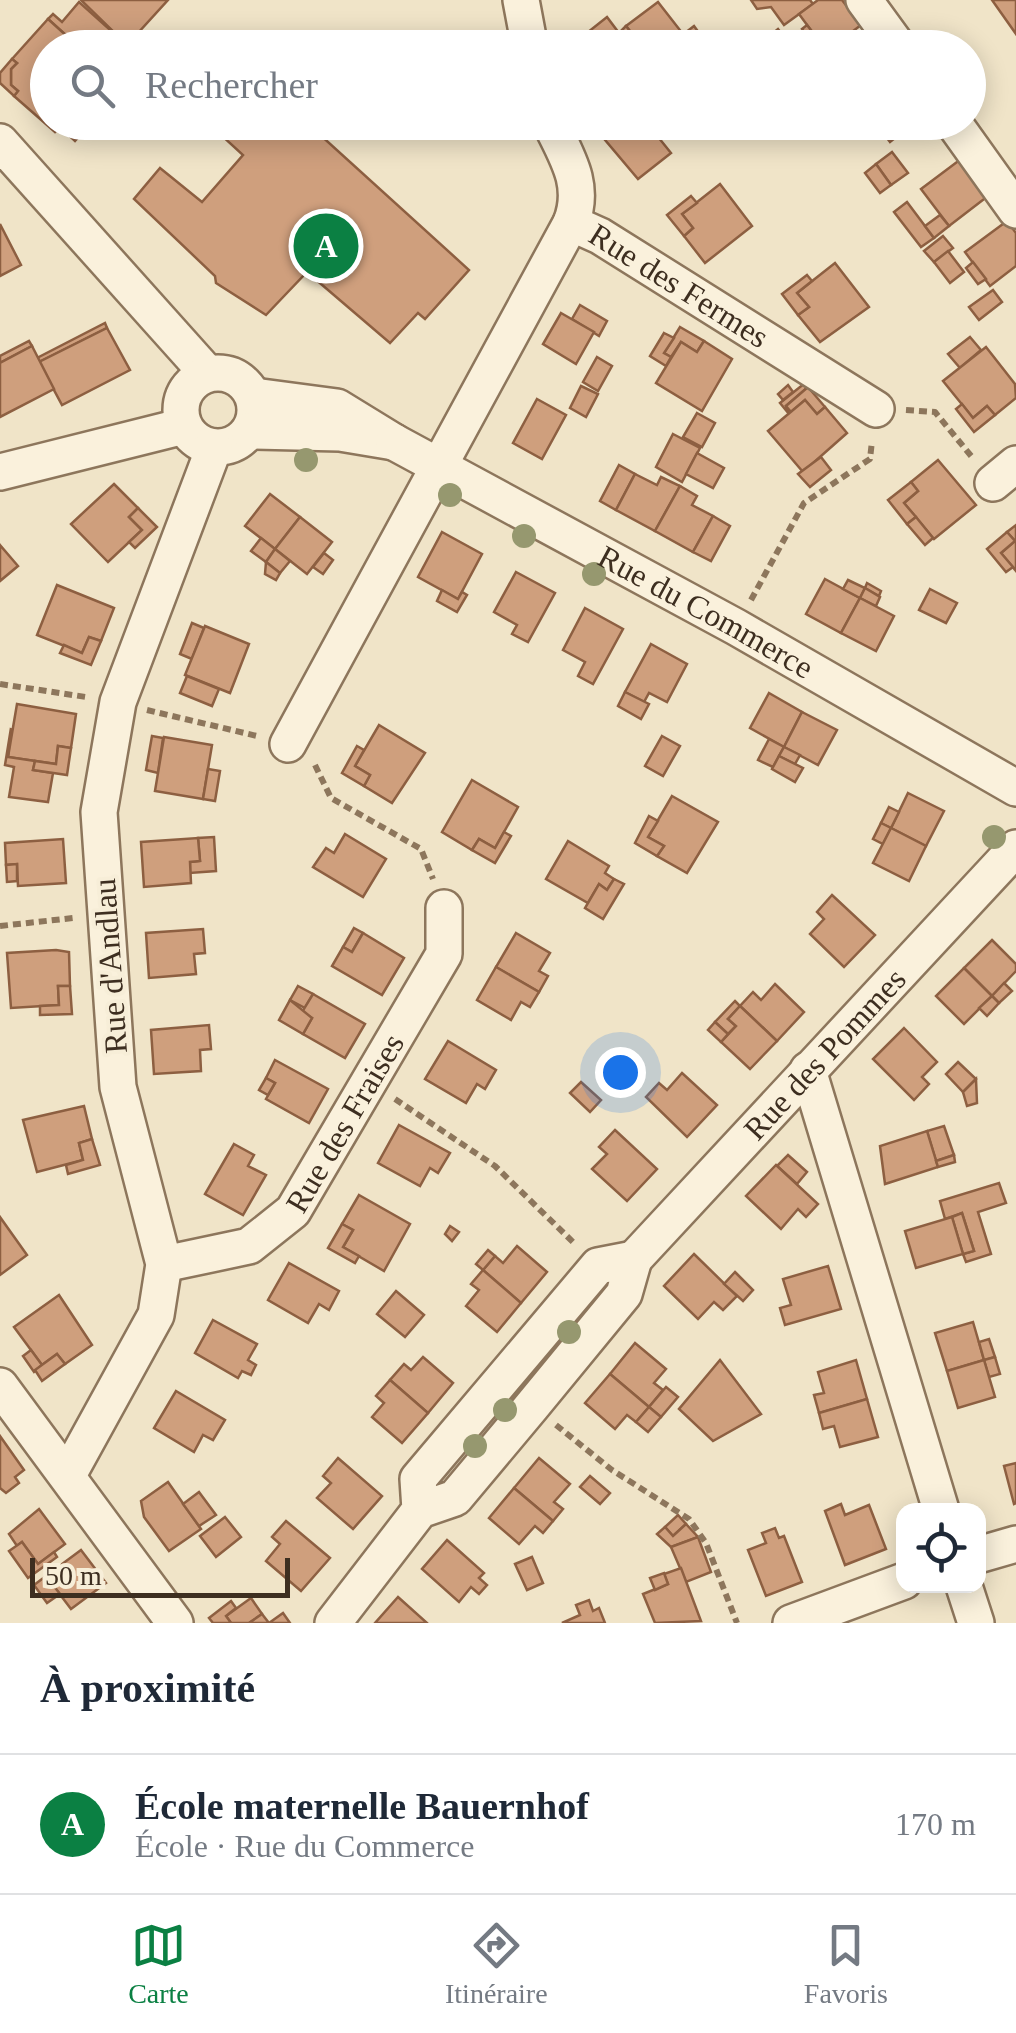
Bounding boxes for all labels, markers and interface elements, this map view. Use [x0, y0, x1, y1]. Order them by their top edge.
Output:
search box [30, 30, 986, 140]
icon: search [65, 58, 120, 113]
text: Rechercher [145, 64, 318, 106]
pin: A [294, 208, 358, 284]
street label: Rue des Fermes [583, 216, 775, 355]
street label: Rue du Commerce [592, 538, 820, 686]
street label: Rue d'Andlau [86, 877, 134, 1055]
street label: Rue des Pommes [736, 961, 913, 1147]
street label: Rue des Fraises [278, 1027, 411, 1219]
your location [595, 1047, 646, 1098]
map controls [896, 1503, 986, 1593]
button: locate [896, 1503, 986, 1593]
scale bar [30, 1553, 290, 1598]
text: 50 m [45, 1560, 102, 1591]
text: À proximité [40, 1665, 255, 1711]
text: École maternelle Bauernhof [135, 1785, 589, 1827]
text: A [61, 1806, 84, 1842]
text: 170 m [895, 1806, 976, 1842]
text: École · Rue du Commerce [135, 1828, 474, 1864]
tab: Carte [128, 1918, 189, 2010]
tab: Itinéraire [445, 1918, 548, 2010]
tab: Favoris [804, 1918, 888, 2010]

